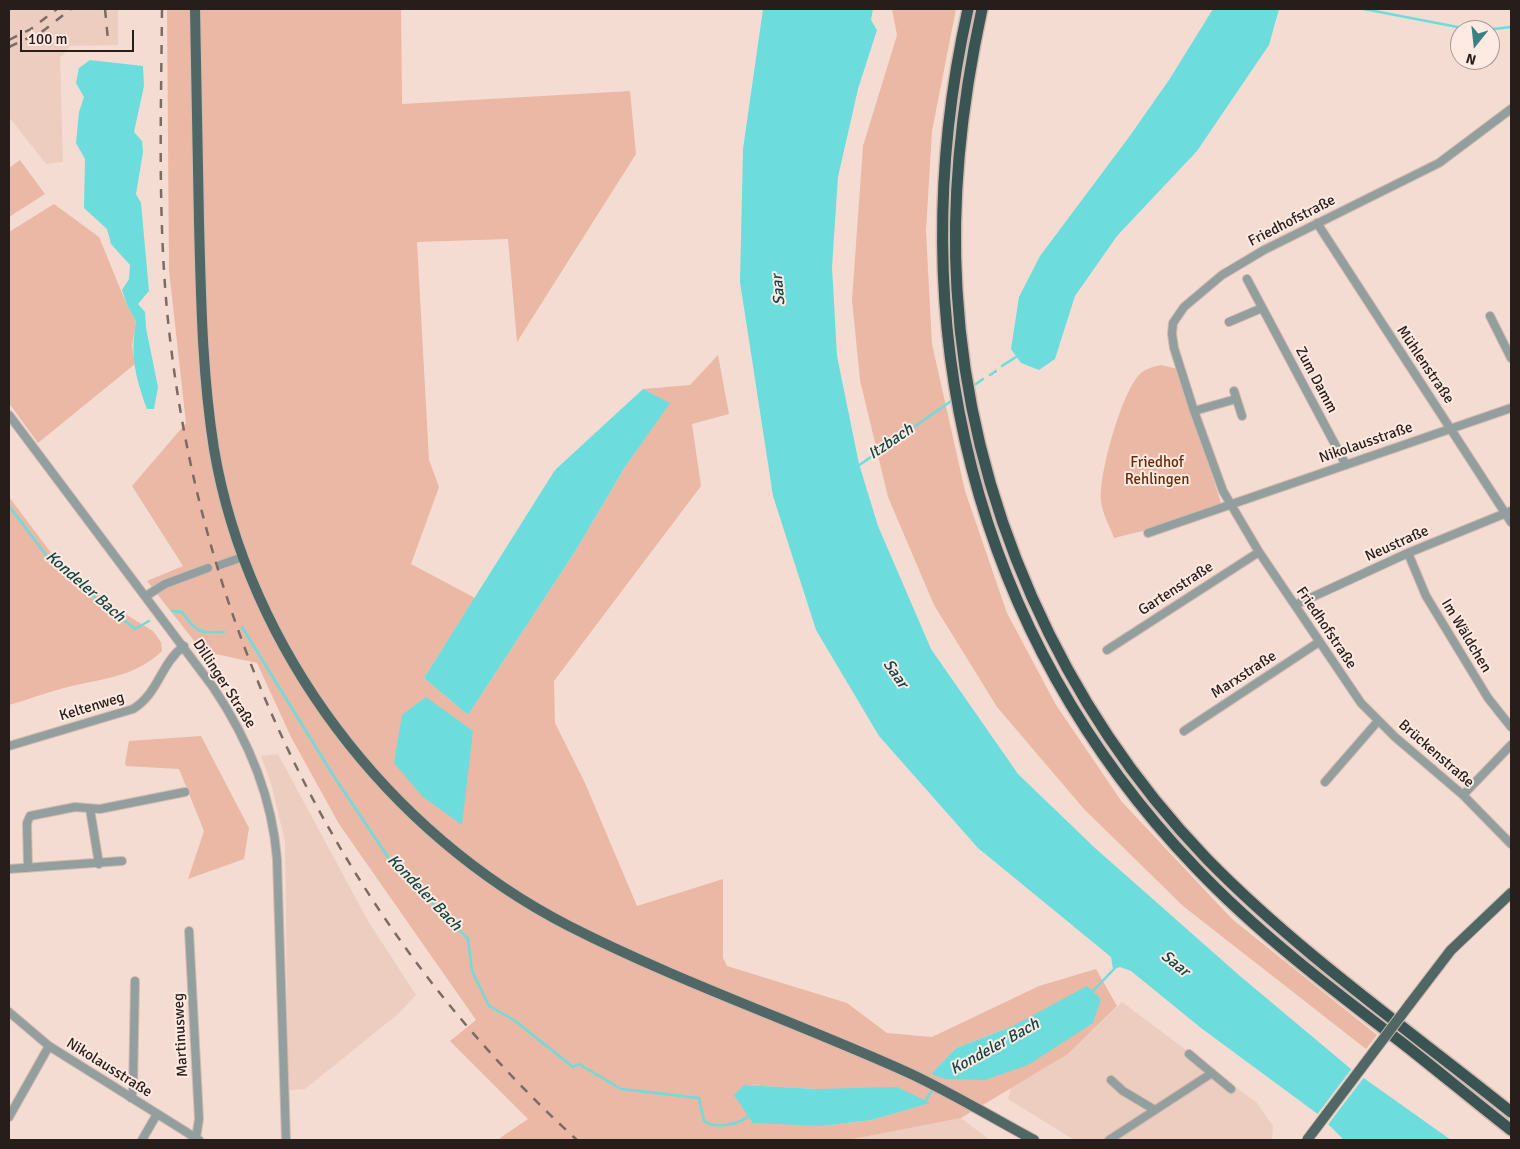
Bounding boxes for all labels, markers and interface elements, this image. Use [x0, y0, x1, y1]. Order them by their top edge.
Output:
scale bar [22, 20, 136, 52]
north arrow [1450, 20, 1500, 70]
text: 100 m [28, 30, 68, 48]
text: N [1464, 49, 1478, 68]
street label: Friedhofstraße [1245, 191, 1339, 251]
water label: Saar [768, 274, 790, 306]
street label: Mühlenstraße [1392, 323, 1458, 407]
street label: Zum Damm [1291, 344, 1341, 416]
street label: Nikolausstraße [1317, 419, 1415, 467]
water label: Itzbach [865, 420, 917, 464]
park label: Friedhof Rehlingen [1125, 454, 1189, 489]
street label: Neustraße [1362, 522, 1432, 566]
water label: Kondeler Bach [41, 547, 129, 627]
street label: Gartenstraße [1135, 558, 1217, 620]
street label: Friedhofstraße [1292, 583, 1360, 673]
street label: Im Wäldchen [1437, 596, 1495, 676]
street label: Dillinger Straße [189, 636, 259, 732]
street label: Marxstraße [1208, 647, 1280, 703]
water label: Saar [878, 656, 912, 692]
street label: Keltenweg [57, 689, 127, 725]
street label: Brückenstraße [1395, 716, 1477, 792]
water label: Kondeler Bach [383, 851, 465, 935]
water label: Saar [1157, 947, 1193, 981]
street label: Martinusweg [170, 993, 192, 1077]
water label: Kondeler Bach [947, 1015, 1043, 1079]
street label: Nikolausstraße [63, 1034, 155, 1102]

